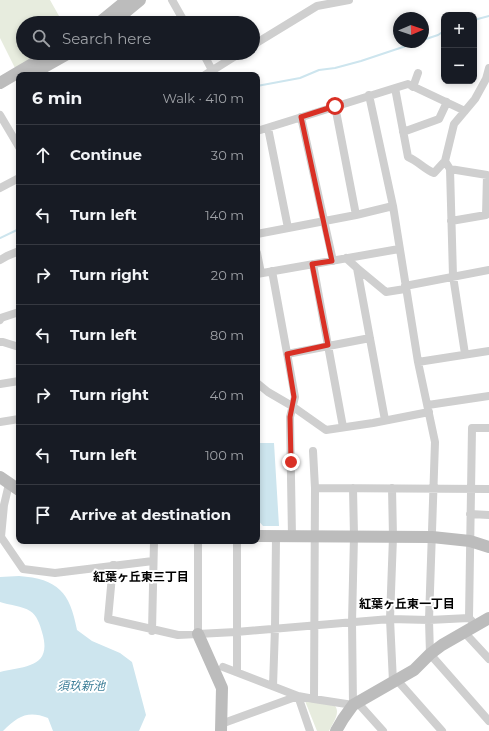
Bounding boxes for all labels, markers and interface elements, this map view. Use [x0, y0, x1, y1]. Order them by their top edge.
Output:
north arrow [393, 12, 429, 48]
map controls [441, 12, 477, 84]
button: + [441, 12, 477, 48]
search box [16, 16, 260, 60]
icon: search [30, 27, 52, 49]
text: Search here [62, 29, 151, 48]
button: − [441, 48, 477, 84]
text: 6 min [32, 88, 82, 108]
text: Walk · 410 m [162, 90, 244, 106]
route start [326, 97, 344, 115]
icon: ahead [32, 144, 54, 166]
text: Continue [70, 145, 142, 164]
text: 30 m [211, 147, 244, 163]
icon: left [32, 204, 54, 226]
text: Turn left [70, 205, 137, 224]
text: 140 m [205, 207, 244, 223]
icon: right [32, 264, 54, 286]
text: Turn right [70, 265, 149, 284]
text: 20 m [211, 267, 244, 283]
icon: left [32, 324, 54, 346]
text: Turn left [70, 325, 137, 344]
text: 80 m [210, 327, 244, 343]
icon: right [32, 384, 54, 406]
text: Turn right [70, 385, 149, 404]
text: 40 m [210, 387, 244, 403]
icon: left [32, 444, 54, 466]
text: Turn left [70, 445, 137, 464]
text: 100 m [205, 447, 244, 463]
route end [282, 453, 300, 471]
icon: arrive [32, 504, 54, 526]
text: Arrive at destination [70, 505, 231, 524]
district label: 紅葉ヶ丘東三丁目 [93, 569, 189, 584]
district label: 紅葉ヶ丘東一丁目 [359, 596, 455, 611]
water label: 須玖新池 [57, 678, 106, 693]

